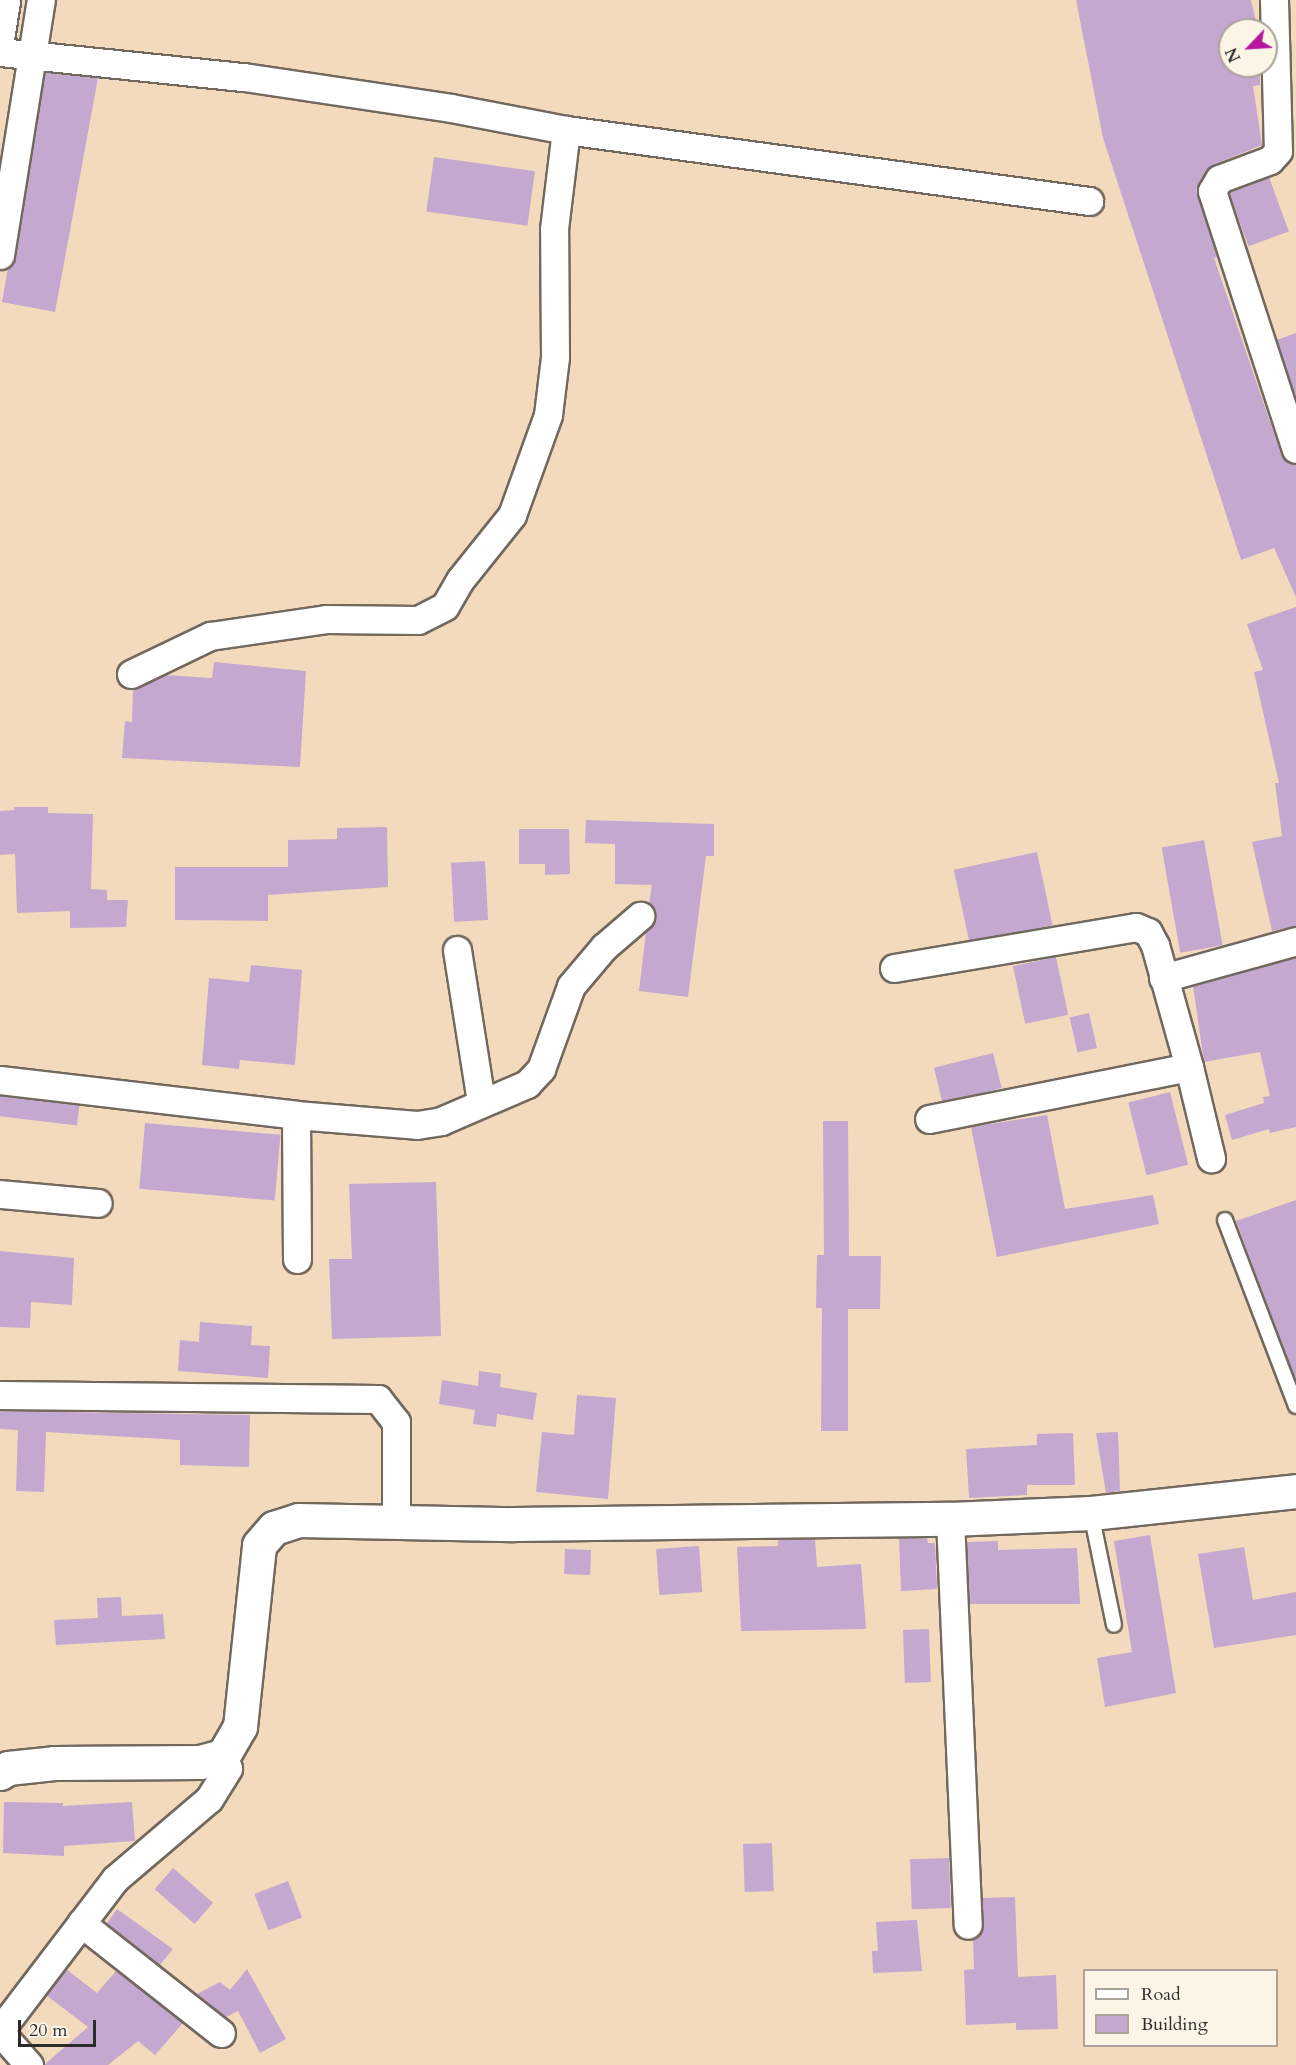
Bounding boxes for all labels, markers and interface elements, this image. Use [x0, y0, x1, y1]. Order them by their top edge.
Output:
north arrow [1218, 18, 1278, 78]
text: N [1221, 44, 1246, 66]
legend [1083, 1969, 1278, 2047]
text: Road [1141, 1982, 1181, 2007]
scale bar [21, 2008, 99, 2046]
text: Building [1141, 2012, 1208, 2037]
text: 20 m [29, 2018, 68, 2043]

